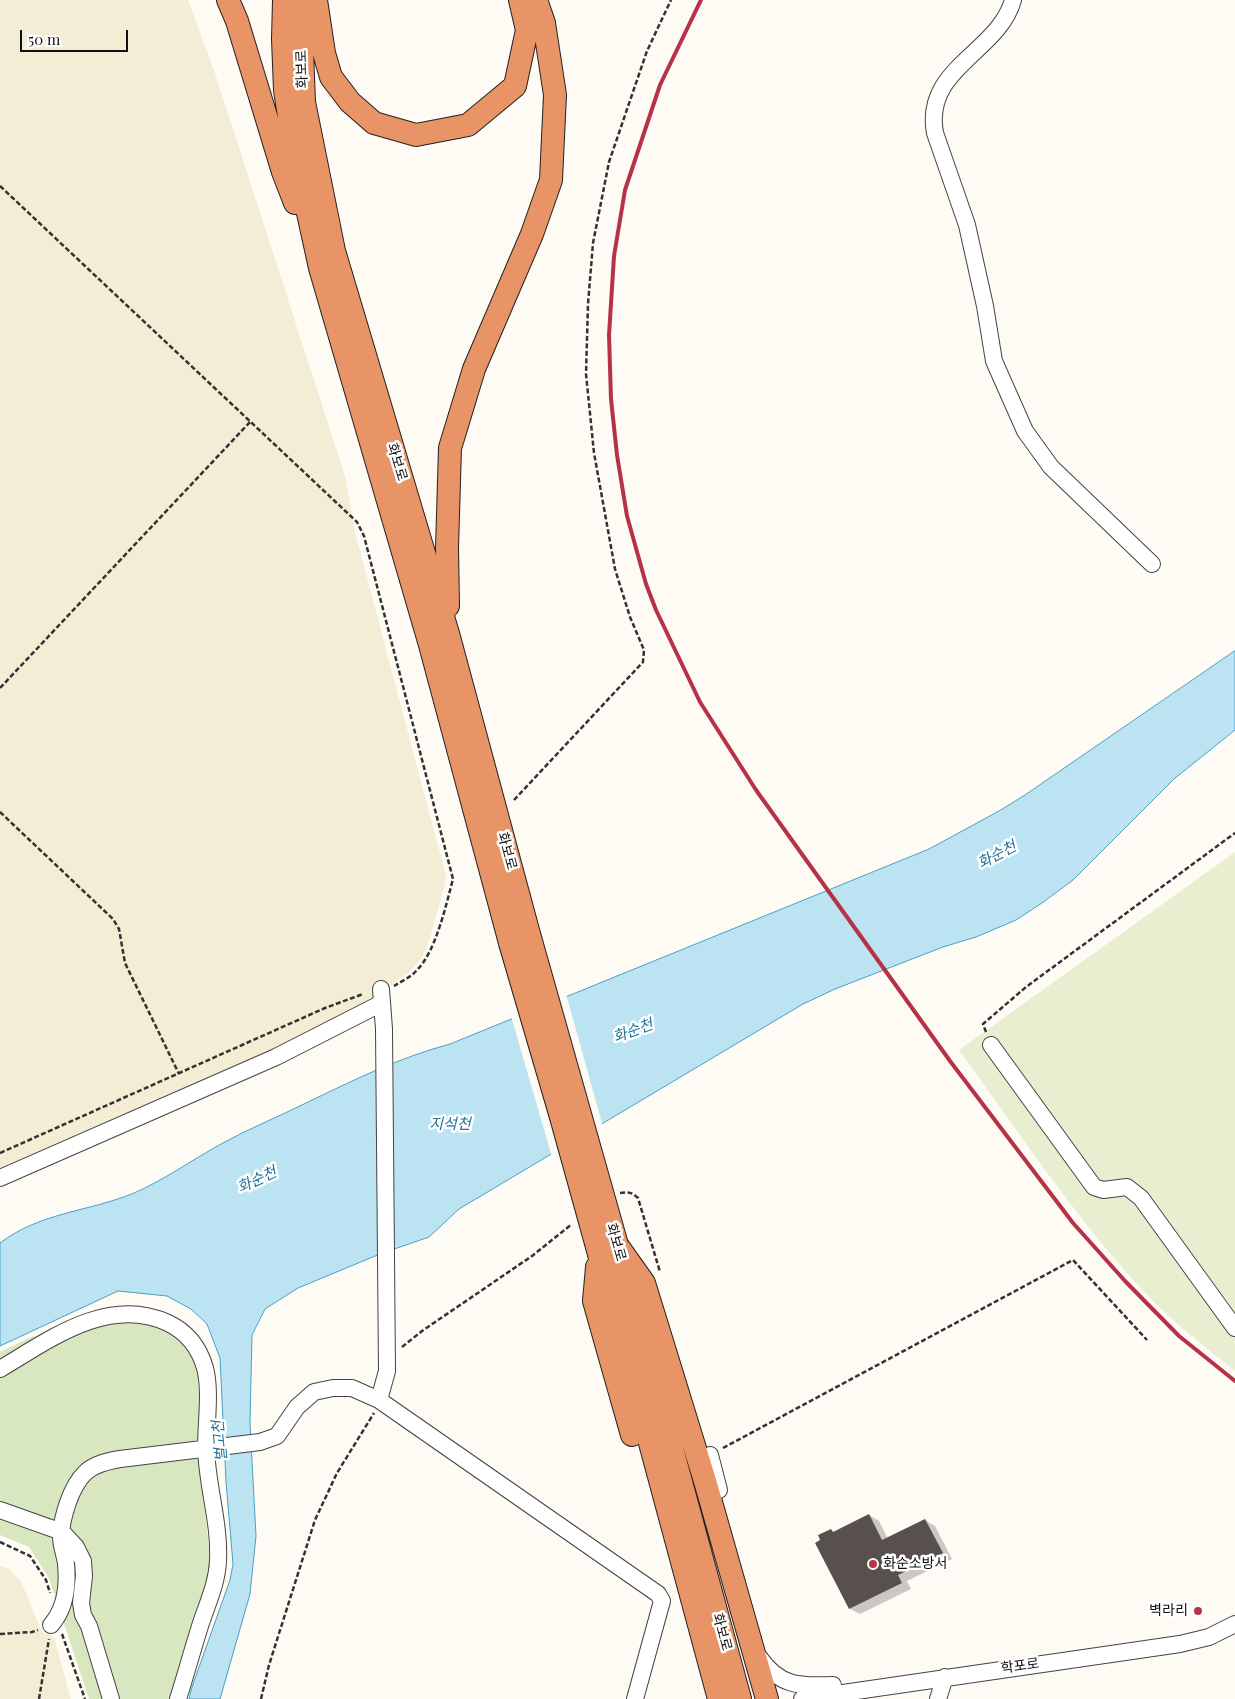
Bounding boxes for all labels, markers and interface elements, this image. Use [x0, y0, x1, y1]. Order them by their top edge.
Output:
scale bar [22, 20, 130, 52]
text: 50 m [28, 29, 60, 49]
street label: 화보로 [293, 49, 311, 89]
street label: 화보로 [383, 441, 411, 483]
street label: 화보로 [494, 830, 520, 872]
water label: 화순천 [974, 837, 1020, 873]
water label: 화순천 [610, 1015, 656, 1047]
water label: 지석천 [429, 1115, 471, 1133]
water label: 화순천 [234, 1163, 280, 1197]
street label: 화보로 [603, 1221, 629, 1263]
water label: 벌고천 [209, 1419, 231, 1463]
place label: 화순소방서 [883, 1556, 947, 1572]
marker: 화순소방서 [867, 1558, 879, 1570]
place label: 벽라리 [1149, 1603, 1188, 1619]
marker: 벽라리 [1192, 1605, 1204, 1617]
street label: 화보로 [709, 1611, 735, 1653]
street label: 학포로 [1000, 1655, 1040, 1677]

